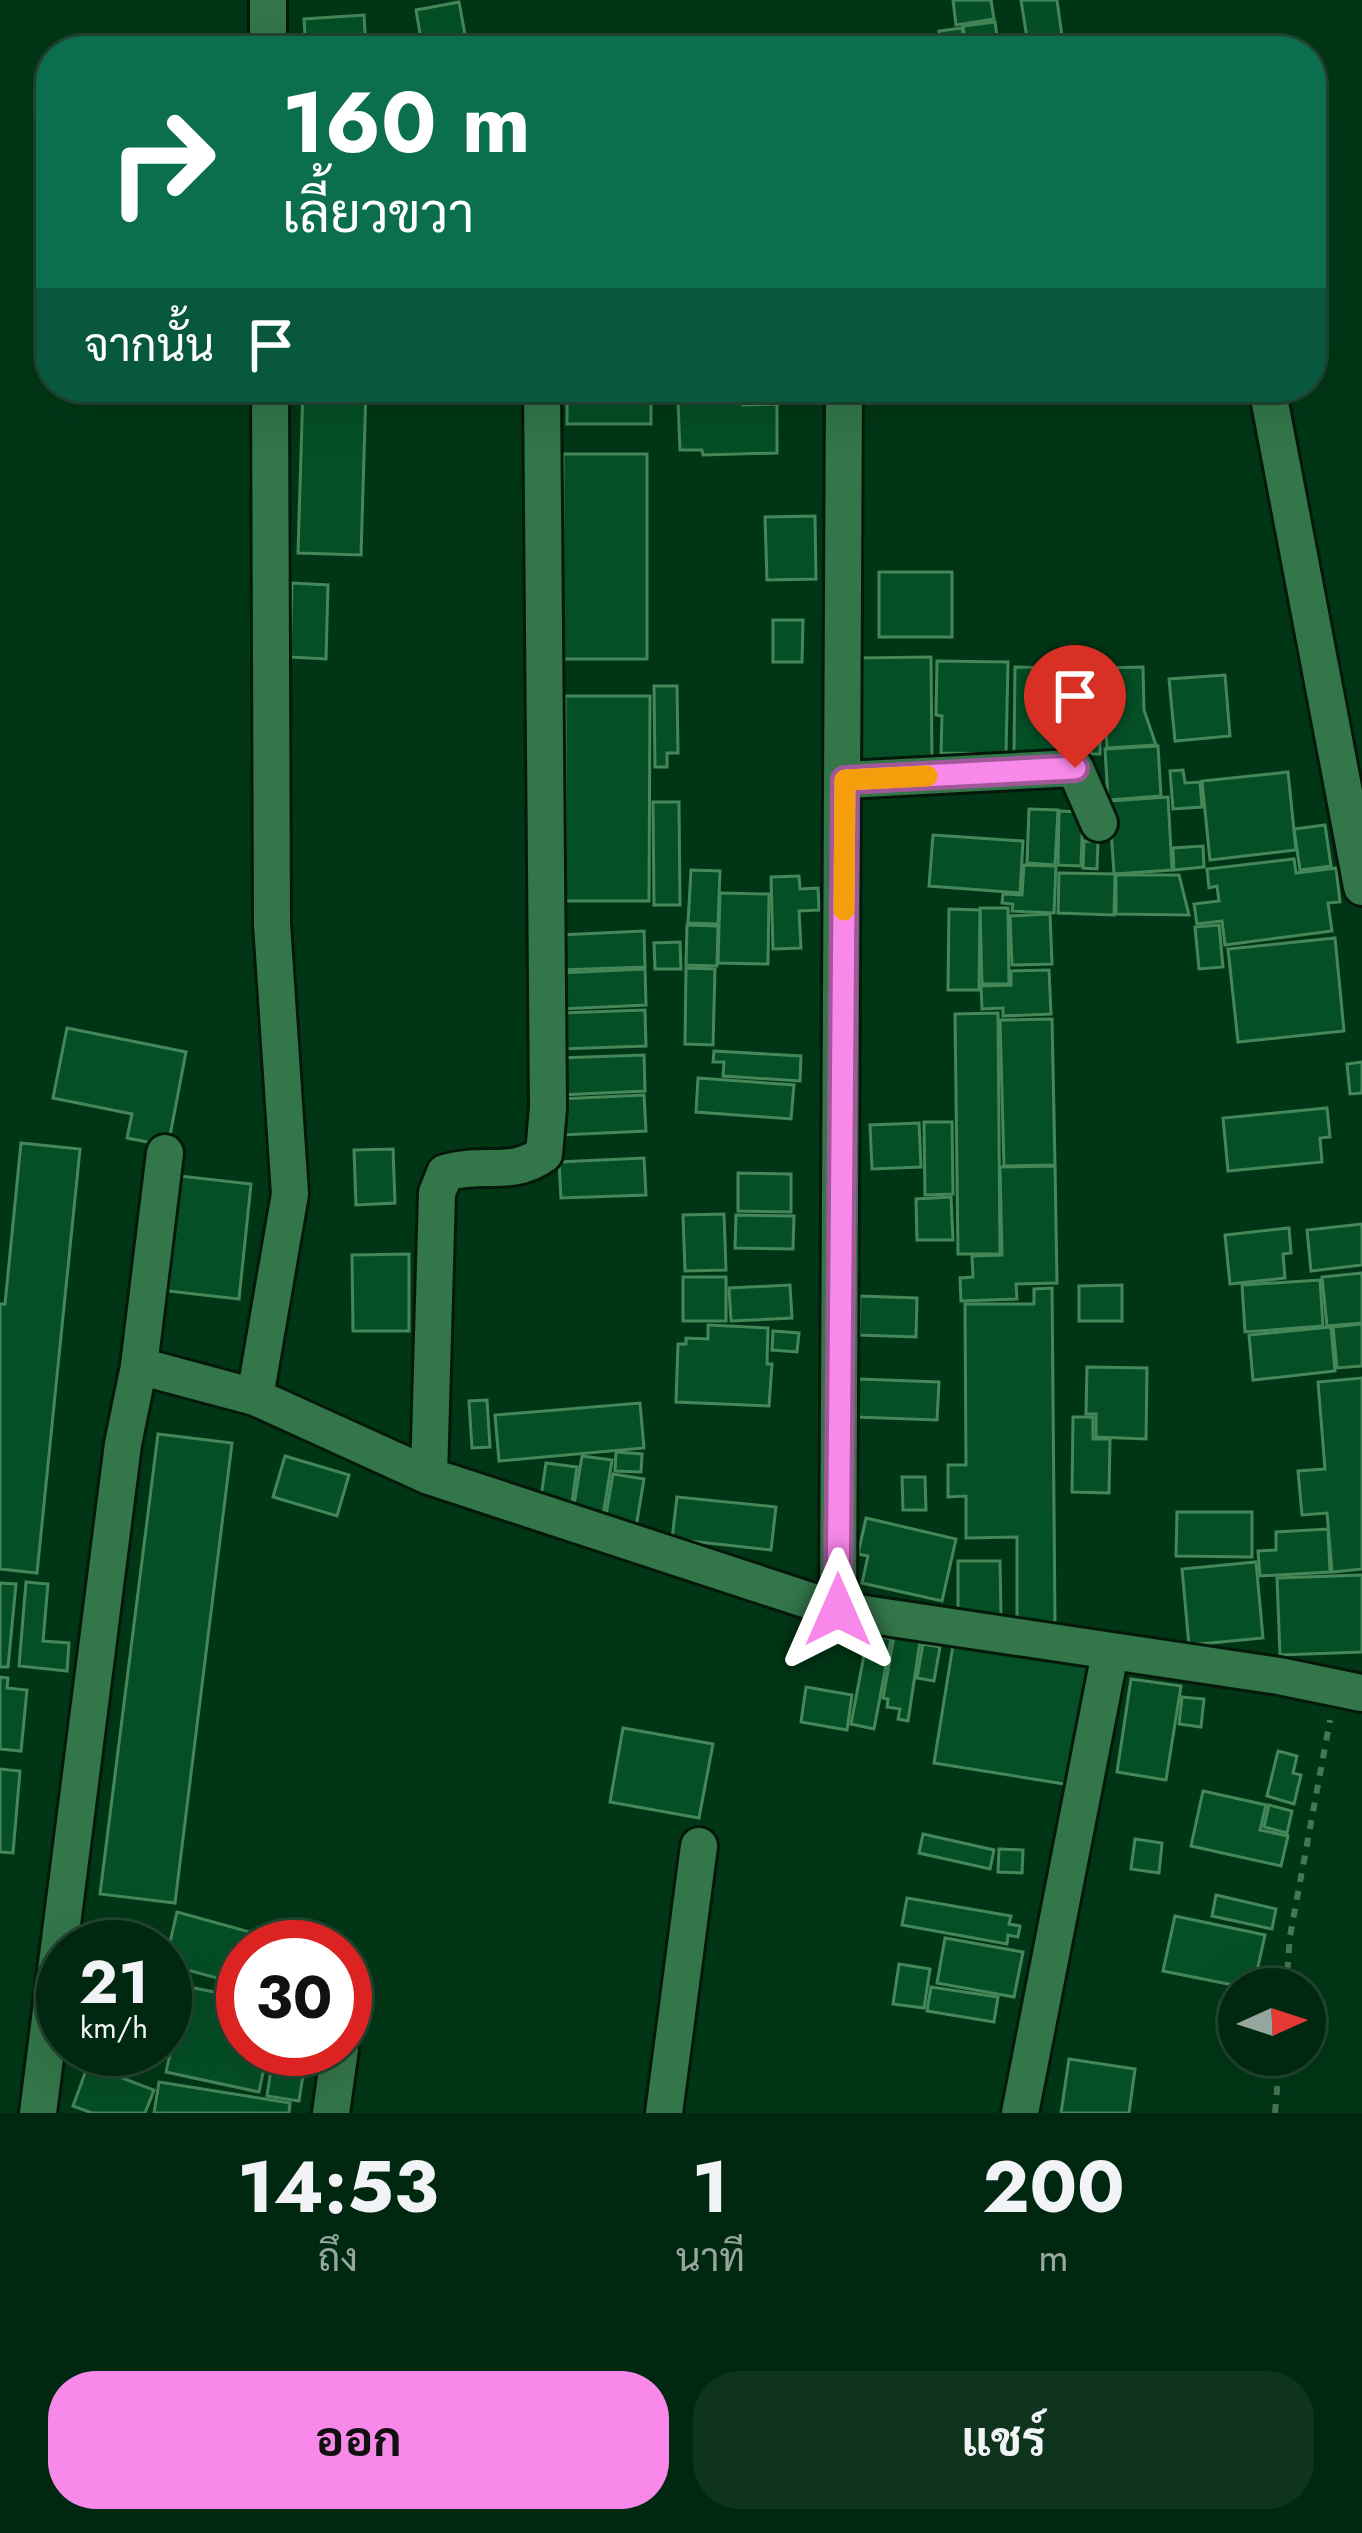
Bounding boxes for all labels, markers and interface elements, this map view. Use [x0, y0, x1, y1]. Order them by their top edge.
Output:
text: 160 m [282, 62, 531, 184]
icon: right [84, 84, 240, 240]
text: เลี้ยวขวา [282, 174, 475, 252]
icon: arrive [238, 312, 304, 378]
text: จากนั้น [84, 313, 214, 378]
pin [1024, 645, 1126, 768]
icon: arrive [1042, 663, 1108, 729]
position arrow [775, 1547, 901, 1673]
speed limit sign: 30 [216, 1920, 372, 2076]
text: 21 [79, 1939, 149, 2026]
north arrow [1218, 1968, 1326, 2076]
map controls [1218, 1968, 1326, 2076]
text: km/h [80, 2006, 148, 2049]
text: 14:53 [237, 2135, 438, 2239]
text: 1 [692, 2135, 729, 2239]
text: 200 [982, 2135, 1125, 2239]
text: ถึง [318, 2229, 358, 2286]
text: นาที [676, 2229, 745, 2286]
text: m [1038, 2229, 1069, 2286]
button: ออก [48, 2371, 669, 2509]
button: แชร์ [693, 2371, 1314, 2509]

